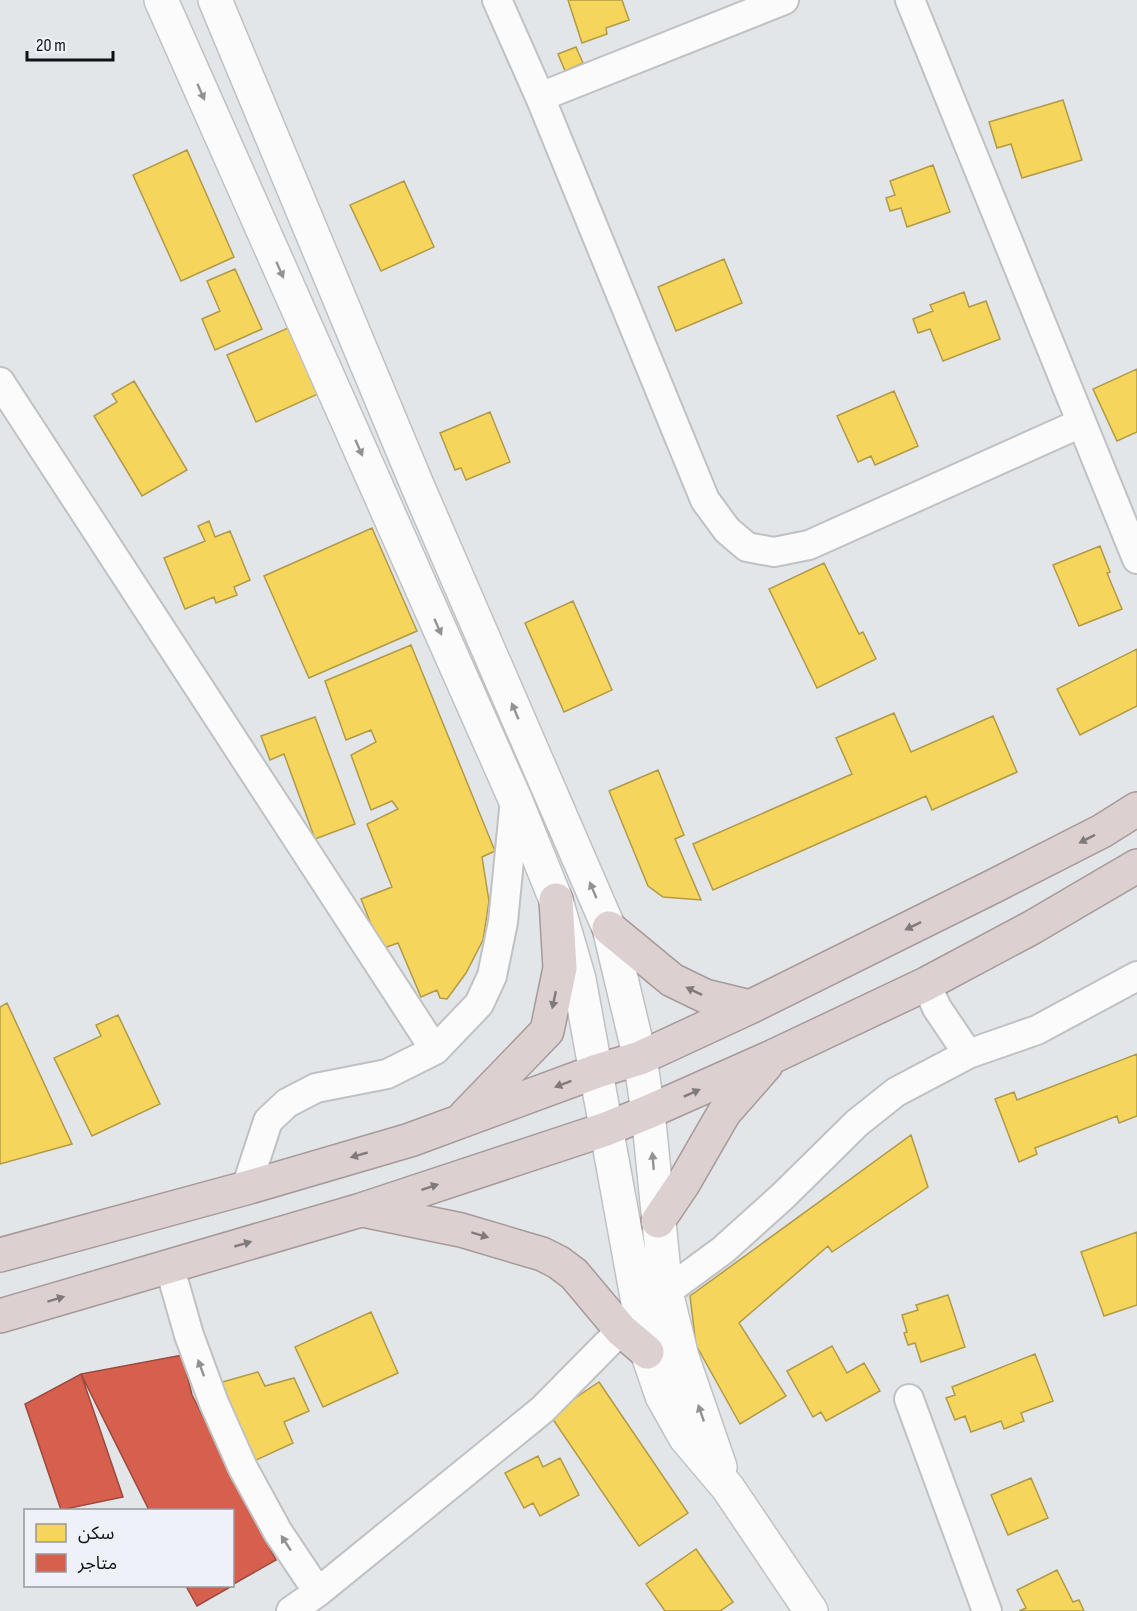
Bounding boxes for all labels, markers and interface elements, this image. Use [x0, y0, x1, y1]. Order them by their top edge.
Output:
scale bar [27, 24, 112, 62]
text: 20 m [36, 35, 66, 56]
one-way arrow [197, 83, 206, 100]
one-way arrow [276, 262, 285, 279]
one-way arrow [355, 440, 364, 457]
one-way arrow [434, 618, 443, 635]
one-way arrow [510, 702, 519, 720]
one-way arrow [1078, 834, 1095, 844]
one-way arrow [588, 881, 597, 899]
one-way arrow [904, 921, 921, 931]
one-way arrow [686, 986, 703, 996]
one-way arrow [548, 991, 558, 1009]
one-way arrow [554, 1079, 572, 1089]
one-way arrow [683, 1088, 701, 1097]
one-way arrow [350, 1151, 368, 1160]
one-way arrow [648, 1152, 658, 1171]
one-way arrow [421, 1182, 439, 1191]
one-way arrow [471, 1231, 489, 1240]
one-way arrow [234, 1239, 252, 1248]
one-way arrow [47, 1294, 65, 1303]
one-way arrow [196, 1359, 205, 1377]
one-way arrow [696, 1404, 706, 1422]
legend [24, 1509, 234, 1587]
text: سكن [78, 1523, 114, 1544]
one-way arrow [280, 1535, 291, 1552]
text: متاجر [77, 1553, 117, 1574]

